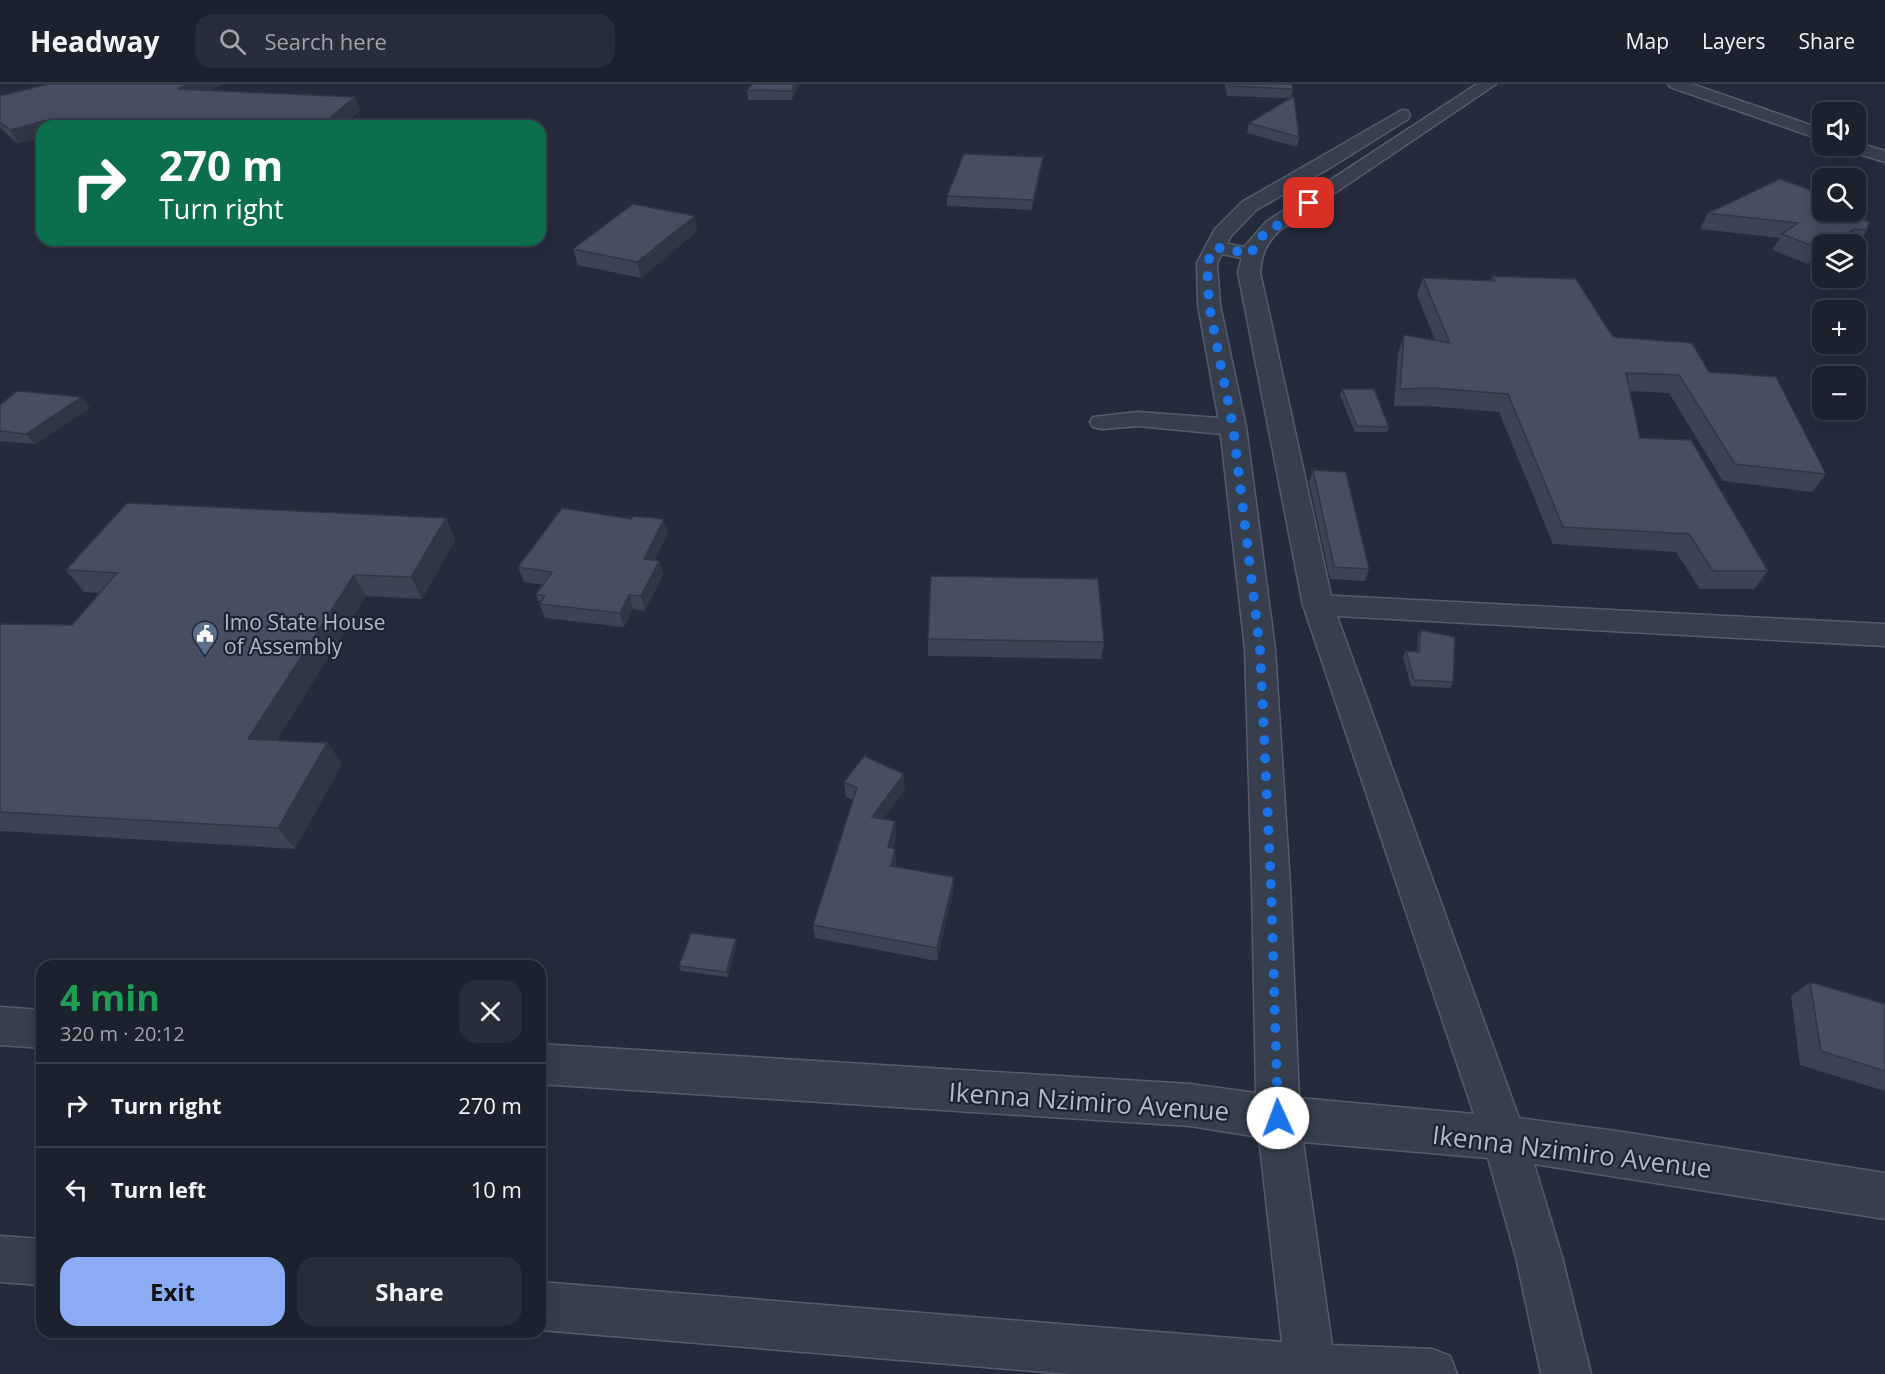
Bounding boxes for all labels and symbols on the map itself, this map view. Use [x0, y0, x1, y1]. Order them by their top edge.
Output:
pin [1283, 177, 1334, 228]
place label: Imo State House of Assembly [224, 608, 386, 660]
public building icon: Imo State House of Assembly [190, 619, 220, 657]
street label: Ikenna Nzimiro Avenue [948, 1073, 1230, 1129]
position arrow [1246, 1086, 1310, 1150]
street label: Ikenna Nzimiro Avenue [1430, 1116, 1714, 1186]

